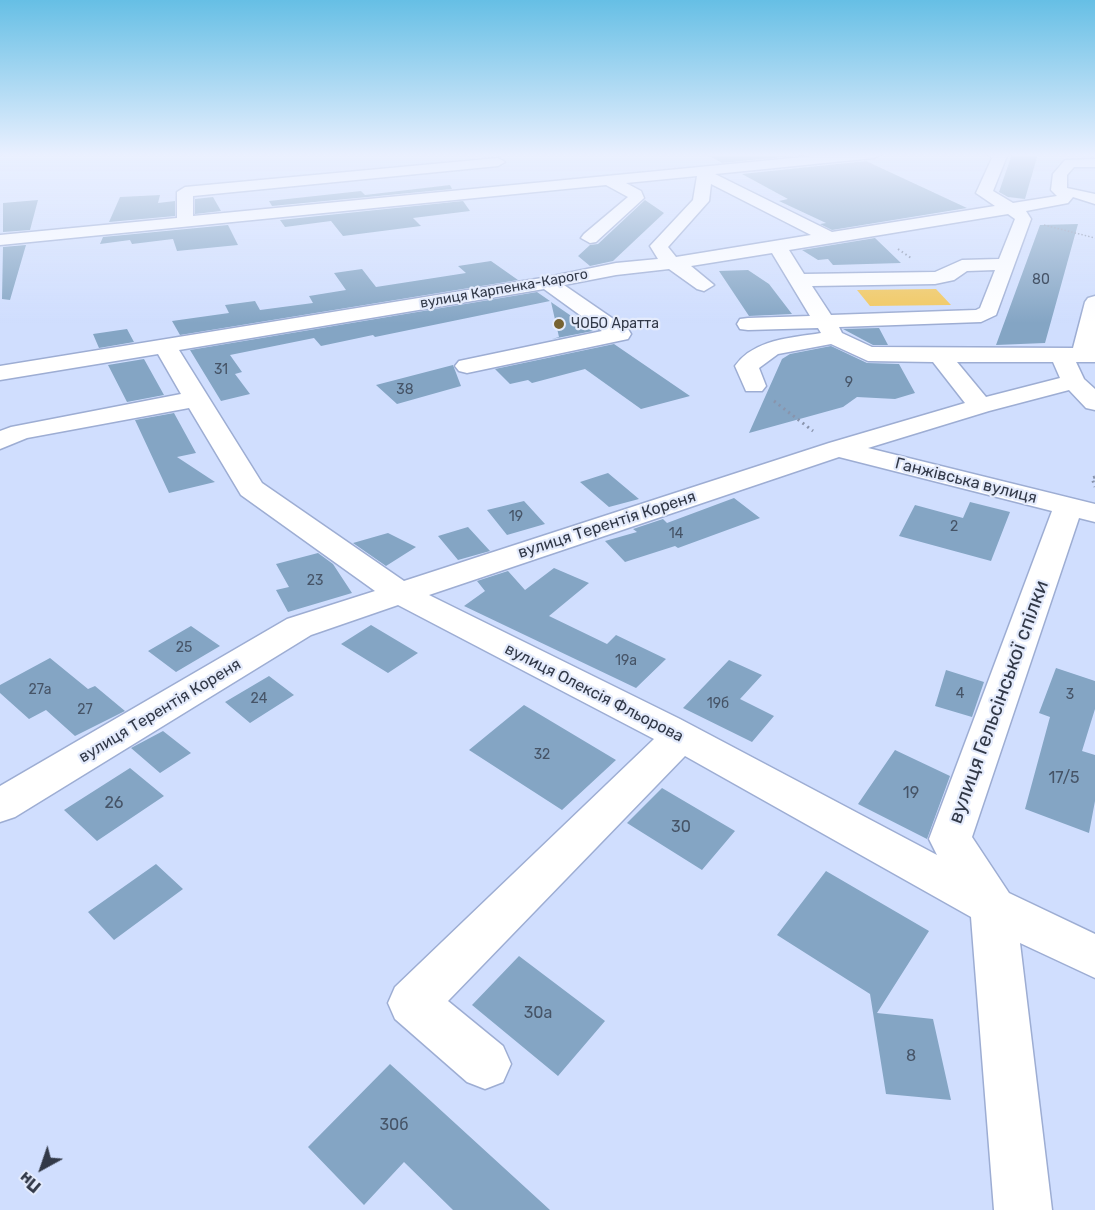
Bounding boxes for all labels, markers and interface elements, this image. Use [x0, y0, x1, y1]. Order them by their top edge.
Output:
street label: вулиця Карпенка-Карого [419, 266, 589, 312]
house number: 80 [1032, 272, 1050, 288]
place label: ЧОБО Аратта [571, 316, 659, 332]
marker: ЧОБО Аратта [552, 317, 566, 331]
house number: 31 [214, 362, 228, 378]
house number: 9 [845, 375, 853, 391]
house number: 38 [396, 382, 414, 398]
street label: Ганжівська вулиця [893, 454, 1039, 508]
street label: вулиця Терентія Кореня [516, 487, 698, 563]
house number: 19 [509, 509, 523, 525]
house number: 2 [950, 519, 958, 535]
house number: 14 [669, 526, 683, 542]
house number: 23 [307, 573, 323, 589]
street label: вулиця Гельсінської спілки [944, 577, 1054, 827]
house number: 25 [176, 640, 192, 656]
street label: вулиця Олексія Фльорова [501, 640, 687, 746]
house number: 19а [615, 653, 637, 669]
street label: вулиця Терентія Кореня [75, 655, 245, 767]
house number: 27а [28, 682, 52, 698]
house number: 4 [956, 686, 964, 702]
house number: 3 [1066, 687, 1074, 703]
house number: 24 [251, 691, 267, 707]
house number: 19б [707, 696, 729, 712]
house number: 27 [77, 702, 93, 718]
house number: 32 [534, 747, 550, 763]
house number: 17/5 [1048, 768, 1080, 788]
house number: 19 [903, 783, 919, 803]
house number: 26 [104, 793, 124, 813]
house number: 30 [671, 817, 691, 837]
house number: 30а [524, 1003, 552, 1023]
house number: 8 [906, 1046, 916, 1066]
house number: 30б [379, 1115, 409, 1135]
north arrow [12, 1138, 72, 1198]
text: Пн [16, 1168, 45, 1197]

